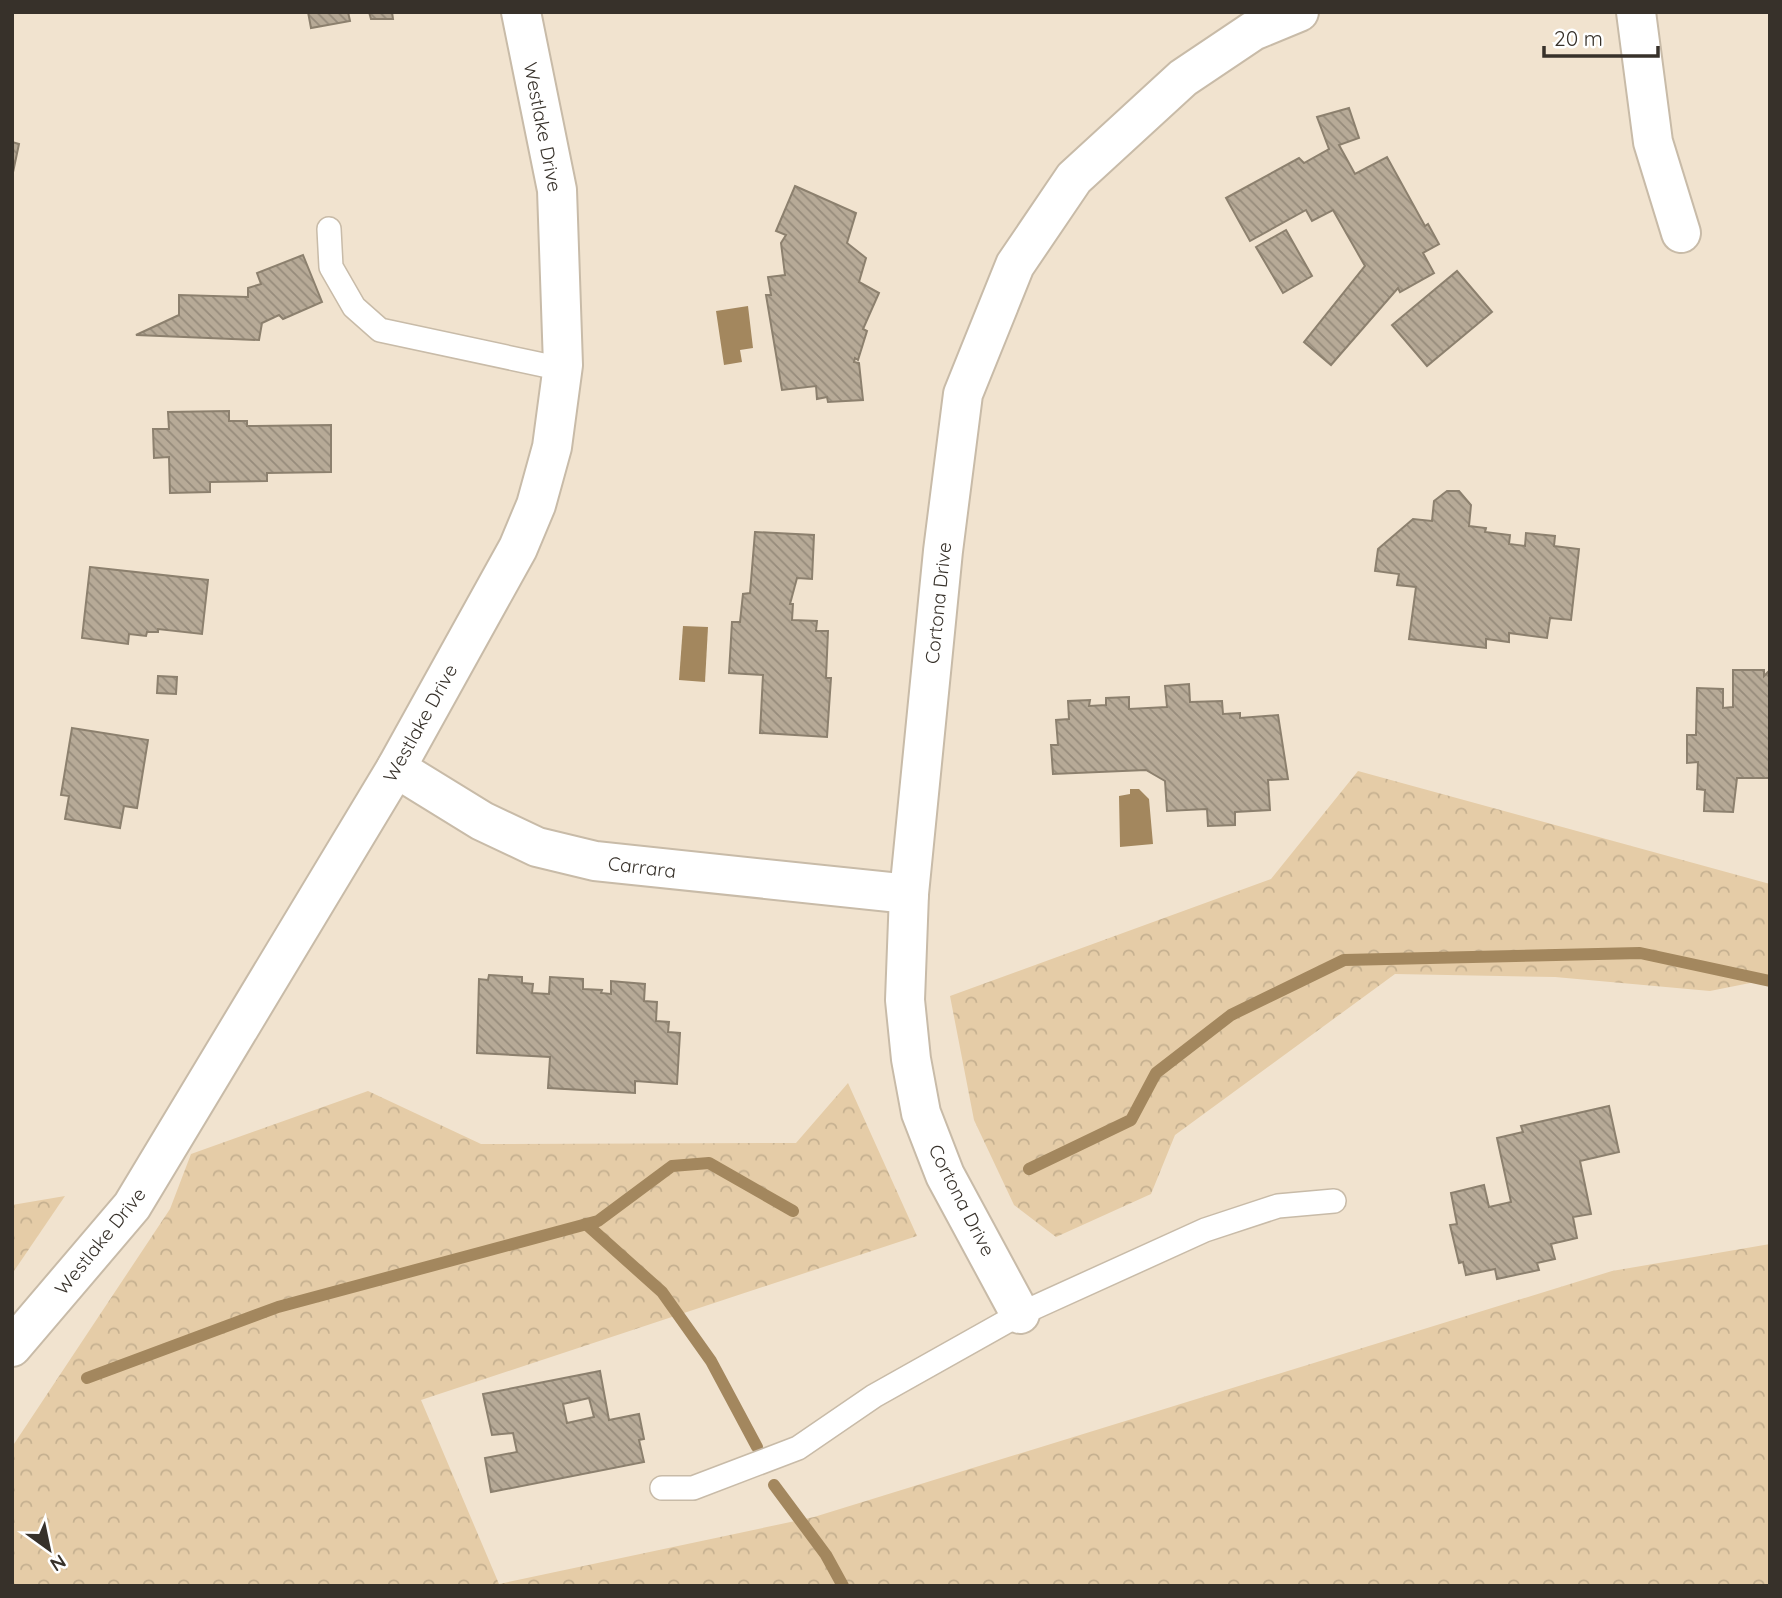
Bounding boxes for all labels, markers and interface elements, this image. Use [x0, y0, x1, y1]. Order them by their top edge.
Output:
scale bar [1544, 14, 1658, 58]
text: 20 m [1554, 25, 1603, 51]
street label: Westlake Drive [519, 60, 567, 194]
street label: Cortona Drive [920, 541, 956, 665]
street label: Westlake Drive [378, 660, 462, 786]
street label: Carrara [607, 851, 677, 883]
street label: Cortona Drive [924, 1140, 1000, 1260]
street label: Westlake Drive [49, 1182, 151, 1300]
north arrow [14, 1514, 84, 1584]
text: N [46, 1549, 71, 1577]

